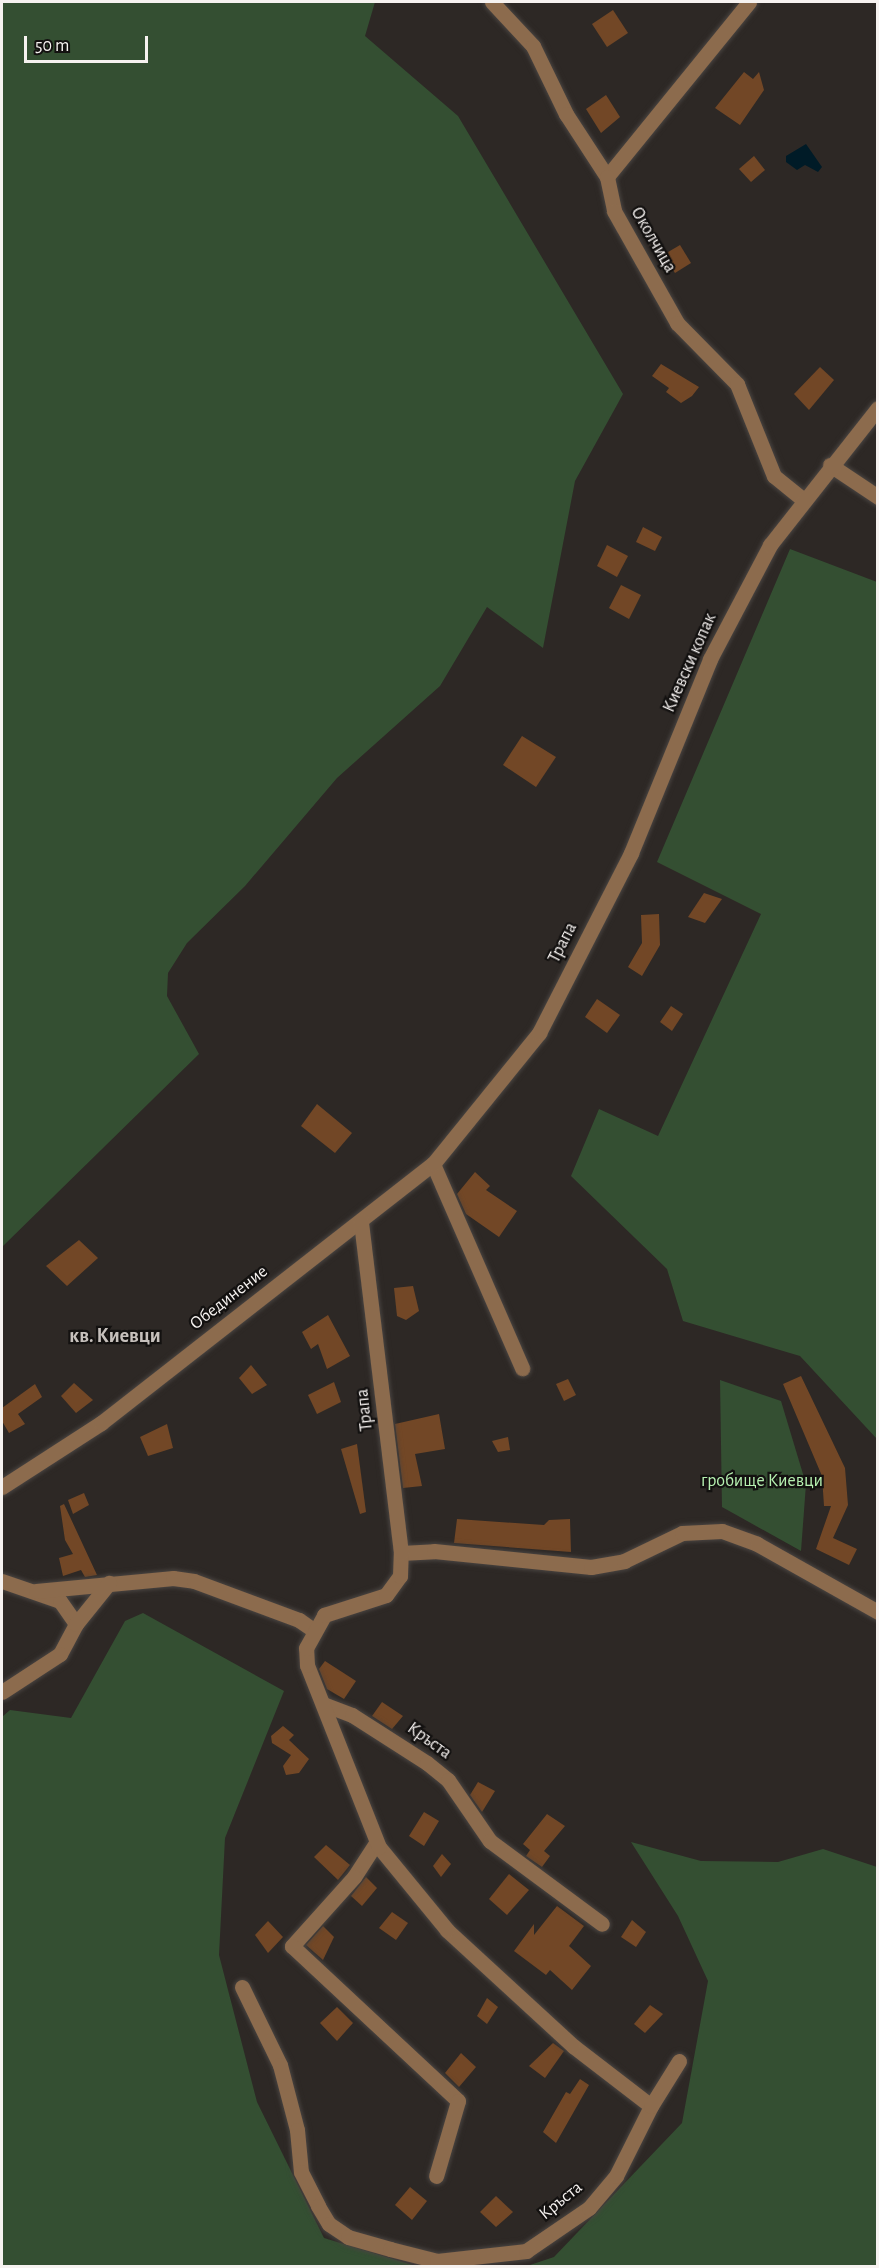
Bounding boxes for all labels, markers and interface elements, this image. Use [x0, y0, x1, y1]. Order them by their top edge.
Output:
scale bar [27, 24, 152, 62]
text: 50 m [35, 37, 69, 55]
street label: Околчица [626, 203, 680, 277]
street label: Киевски копак [658, 610, 722, 716]
street label: Трапа [544, 919, 582, 967]
street label: Обединение [186, 1261, 272, 1335]
district label: кв. Киевци [69, 1324, 161, 1348]
street label: Трапа [352, 1388, 378, 1432]
park label: гробище Киевци [701, 1470, 823, 1492]
street label: Кръста [403, 1718, 455, 1764]
street label: Кръста [535, 2177, 587, 2225]

